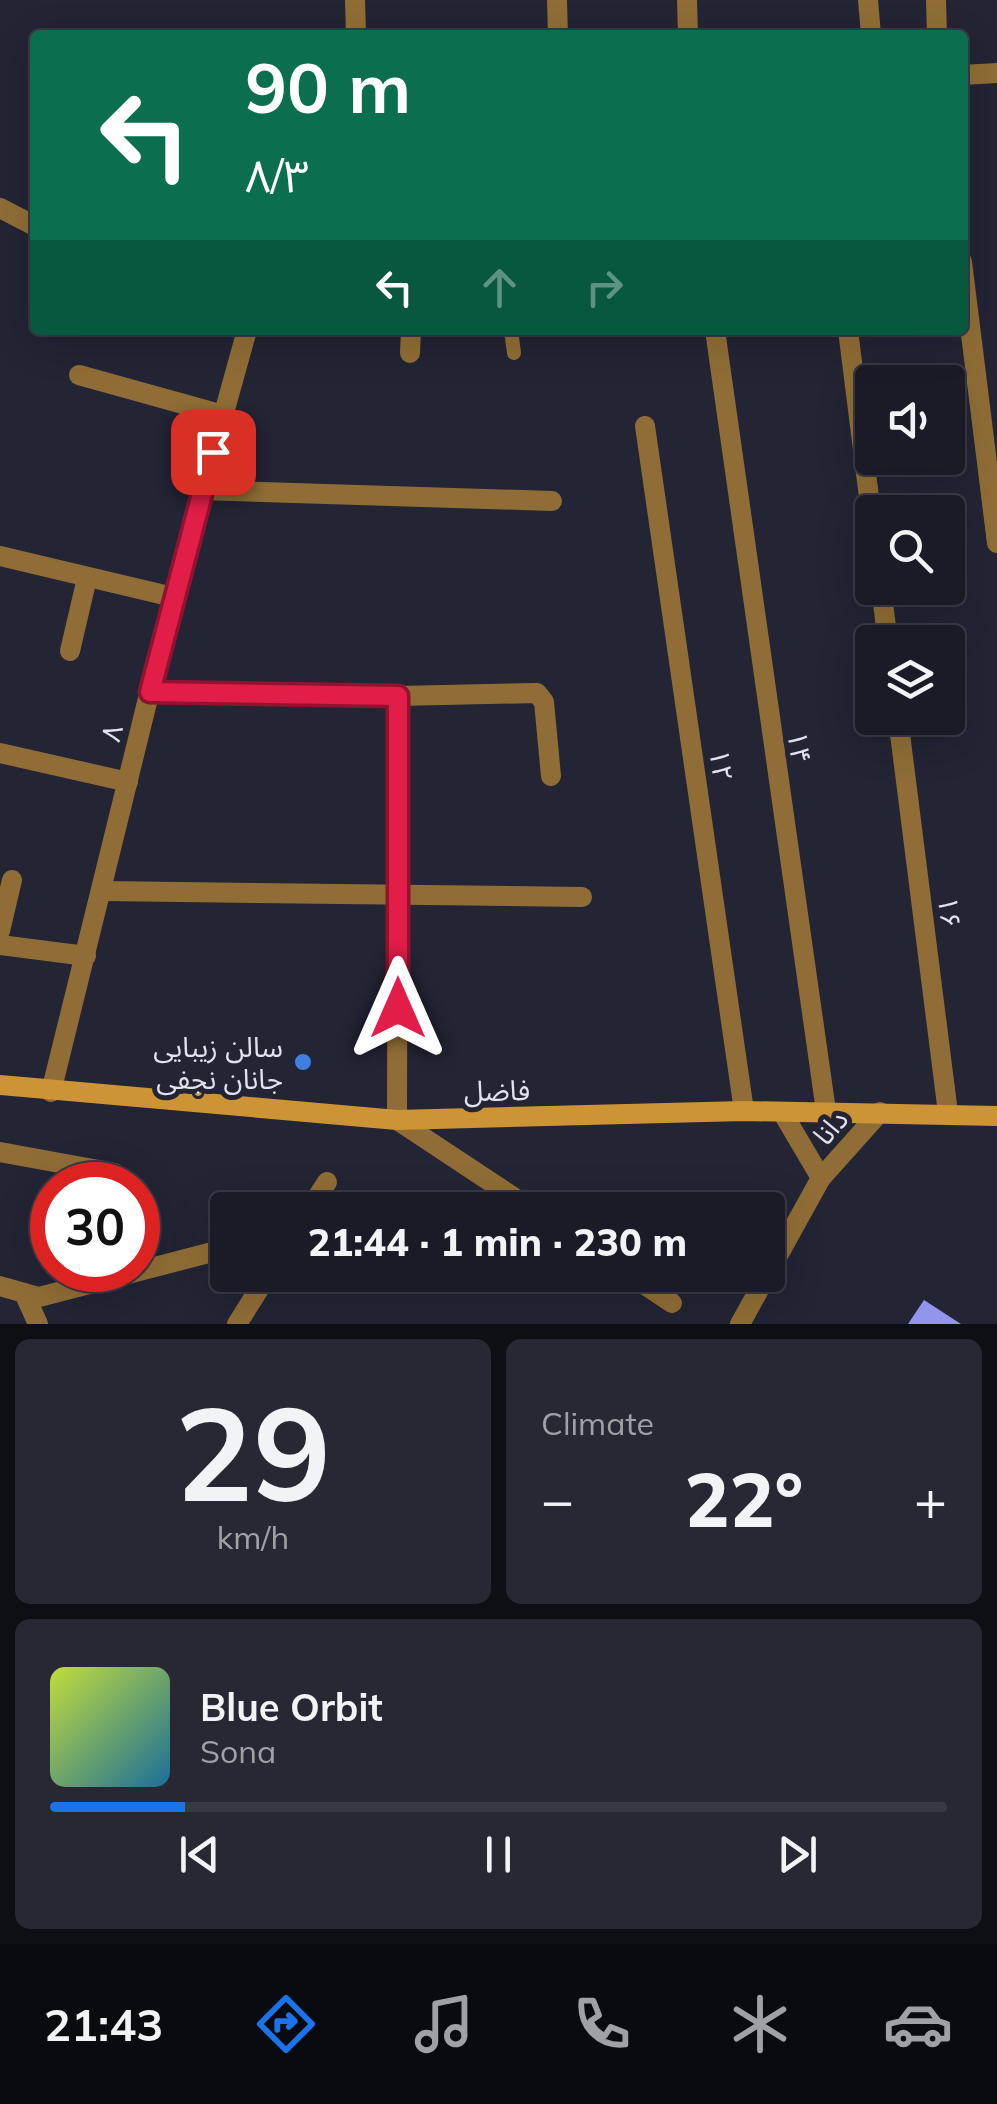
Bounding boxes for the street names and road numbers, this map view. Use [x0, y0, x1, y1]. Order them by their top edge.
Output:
street label: ۸ [92, 721, 130, 745]
street label: ۱۴ [780, 729, 820, 765]
street label: ۱۲ [702, 747, 742, 783]
street label: ۱۶ [931, 894, 969, 930]
street label: فاضل [464, 1072, 530, 1108]
street label: دانا [805, 1102, 855, 1152]

